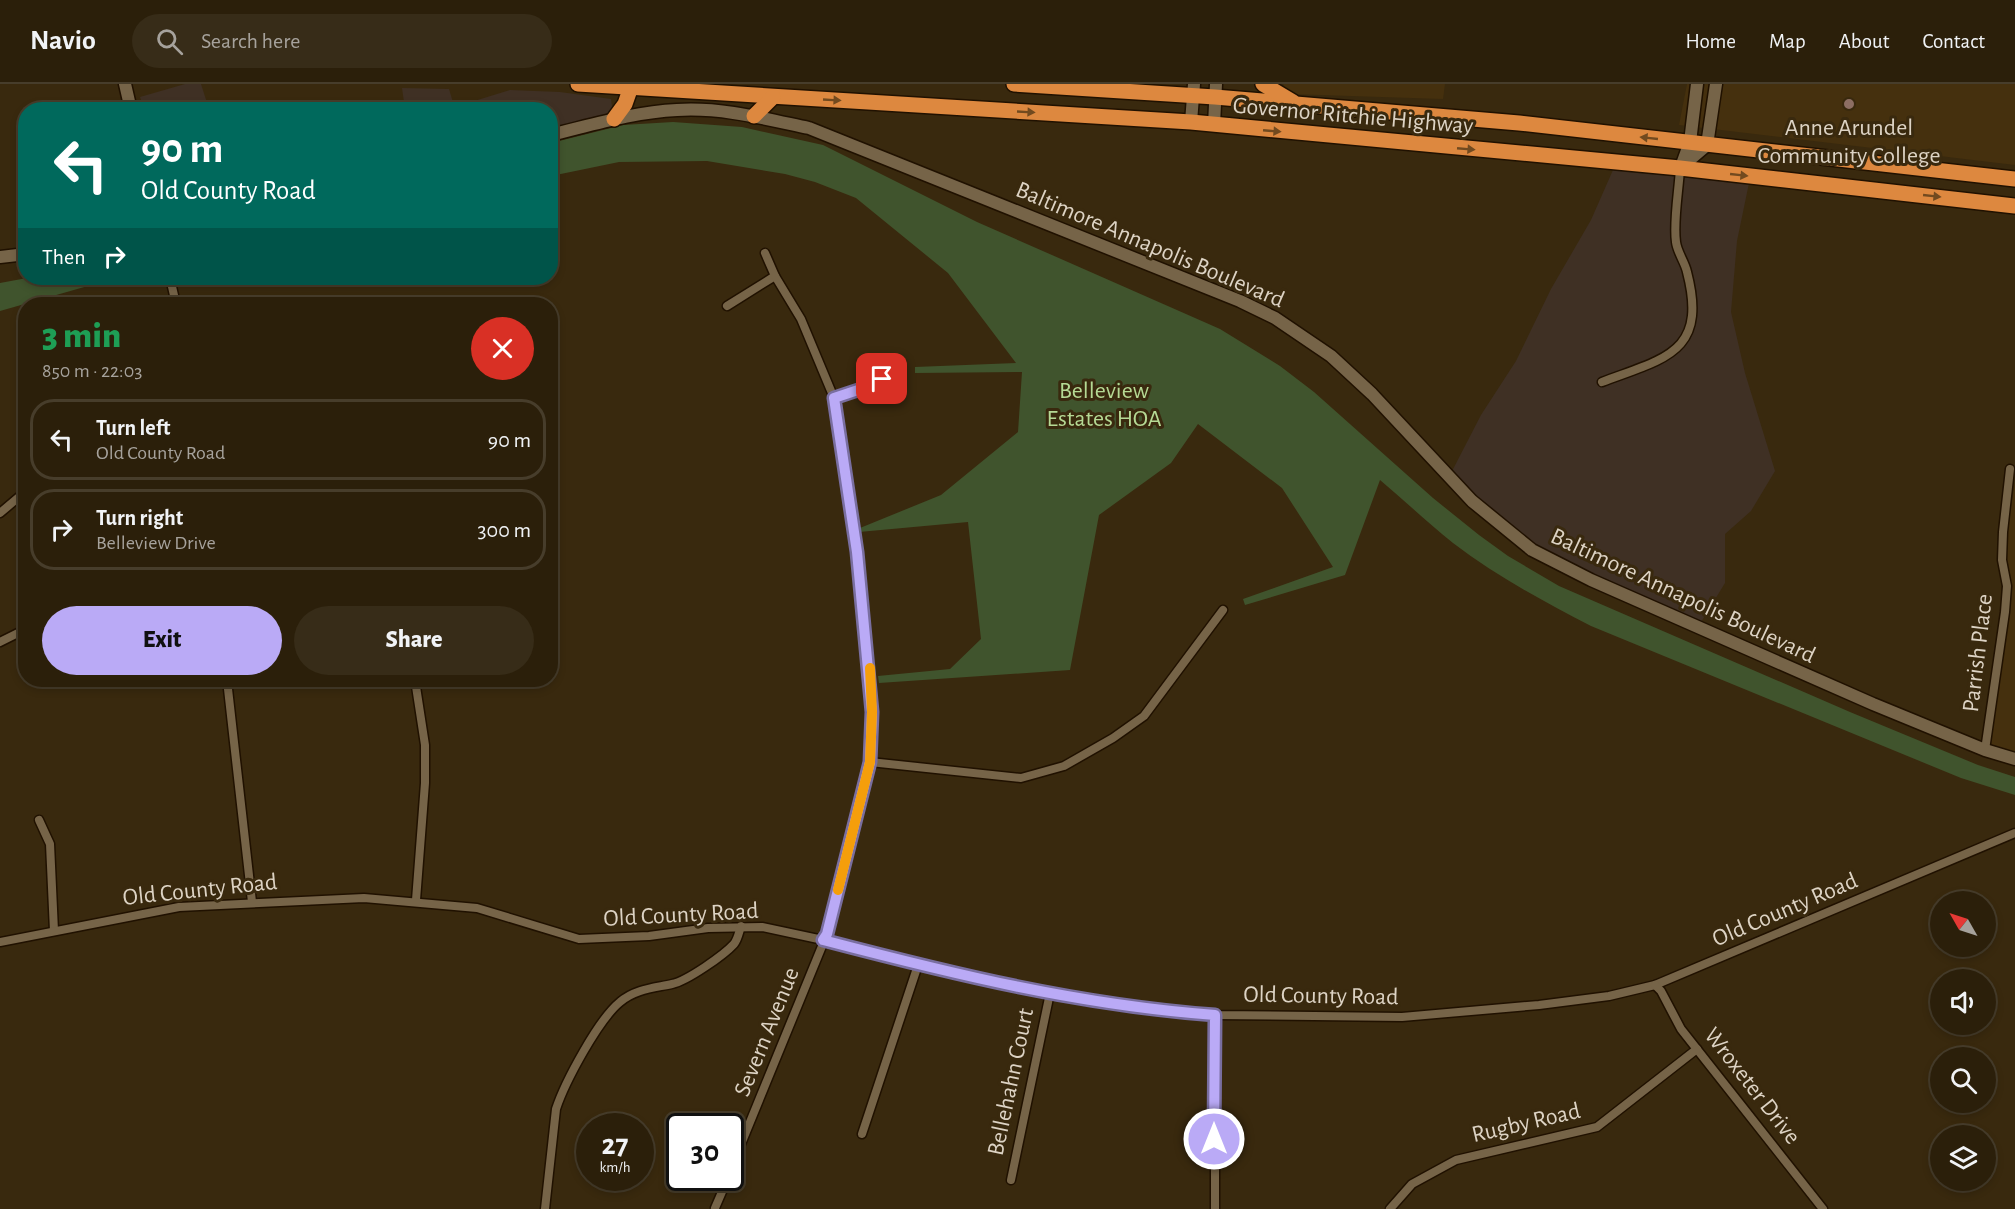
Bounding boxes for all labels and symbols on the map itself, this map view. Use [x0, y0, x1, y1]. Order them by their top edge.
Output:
street label: Governor Ritchie Highway [1232, 94, 1474, 138]
one-way arrow [822, 96, 841, 105]
marker: Anne Arundel Community College [1842, 97, 1856, 111]
one-way arrow [1017, 108, 1036, 117]
place label: Anne Arundel Community College [1758, 116, 1940, 168]
one-way arrow [1263, 126, 1282, 136]
one-way arrow [1639, 133, 1658, 143]
one-way arrow [1457, 144, 1476, 154]
one-way arrow [1729, 170, 1748, 180]
street label: Baltimore Annapolis Boulevard [1012, 177, 1288, 313]
one-way arrow [1923, 192, 1942, 201]
pin [856, 353, 907, 404]
park label: Belleview Estates HOA [1046, 379, 1162, 431]
street label: Baltimore Annapolis Boulevard [1547, 524, 1819, 668]
street label: Parrish Place [1959, 592, 1997, 714]
street label: Old County Road [1709, 869, 1861, 951]
street label: Old County Road [122, 870, 278, 910]
north arrow [1930, 891, 1996, 957]
street label: Old County Road [603, 899, 759, 931]
street label: Severn Avenue [730, 964, 804, 1100]
street label: Old County Road [1243, 983, 1399, 1009]
street label: Bellehahn Court [984, 1006, 1038, 1158]
street label: Wroxeter Drive [1699, 1023, 1805, 1149]
street label: Rugby Road [1469, 1099, 1583, 1147]
position arrow [1182, 1107, 1246, 1171]
speed limit sign: 30 [666, 1113, 744, 1191]

